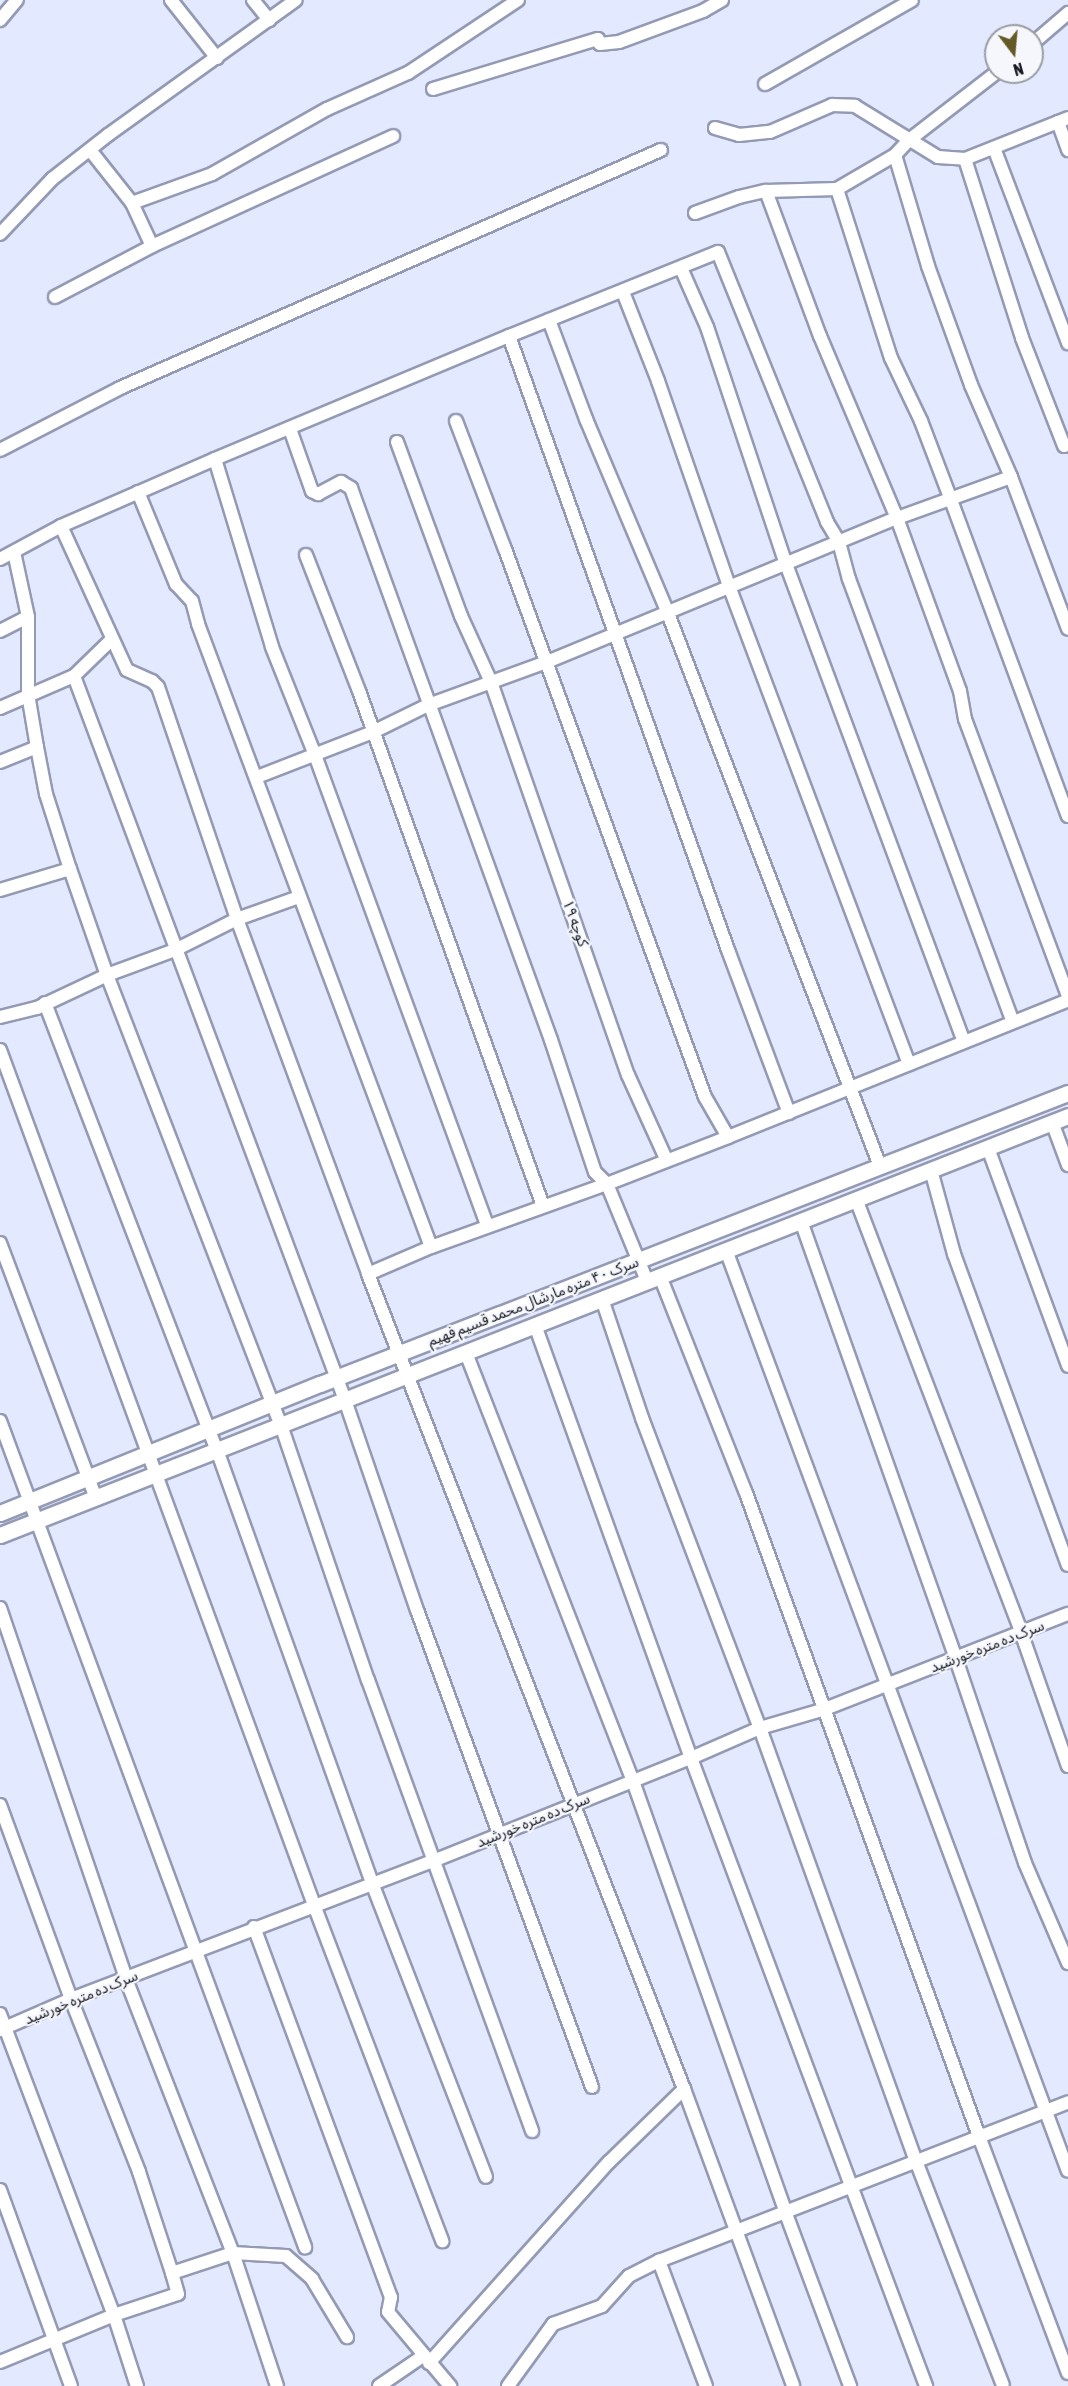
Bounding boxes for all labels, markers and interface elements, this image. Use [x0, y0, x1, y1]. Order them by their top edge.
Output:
north arrow [984, 24, 1044, 84]
text: N [1011, 59, 1025, 79]
street label: کوچه ۱۹ [559, 897, 593, 949]
street label: سرک ۴۰ متره مارشال محمد قسیم فهیم [425, 1252, 641, 1350]
street label: سرک ده متره خورشید [927, 1616, 1047, 1676]
street label: سرک ده متره خورشید [474, 1789, 592, 1851]
street label: سرک ده متره خورشید [22, 1966, 140, 2028]

